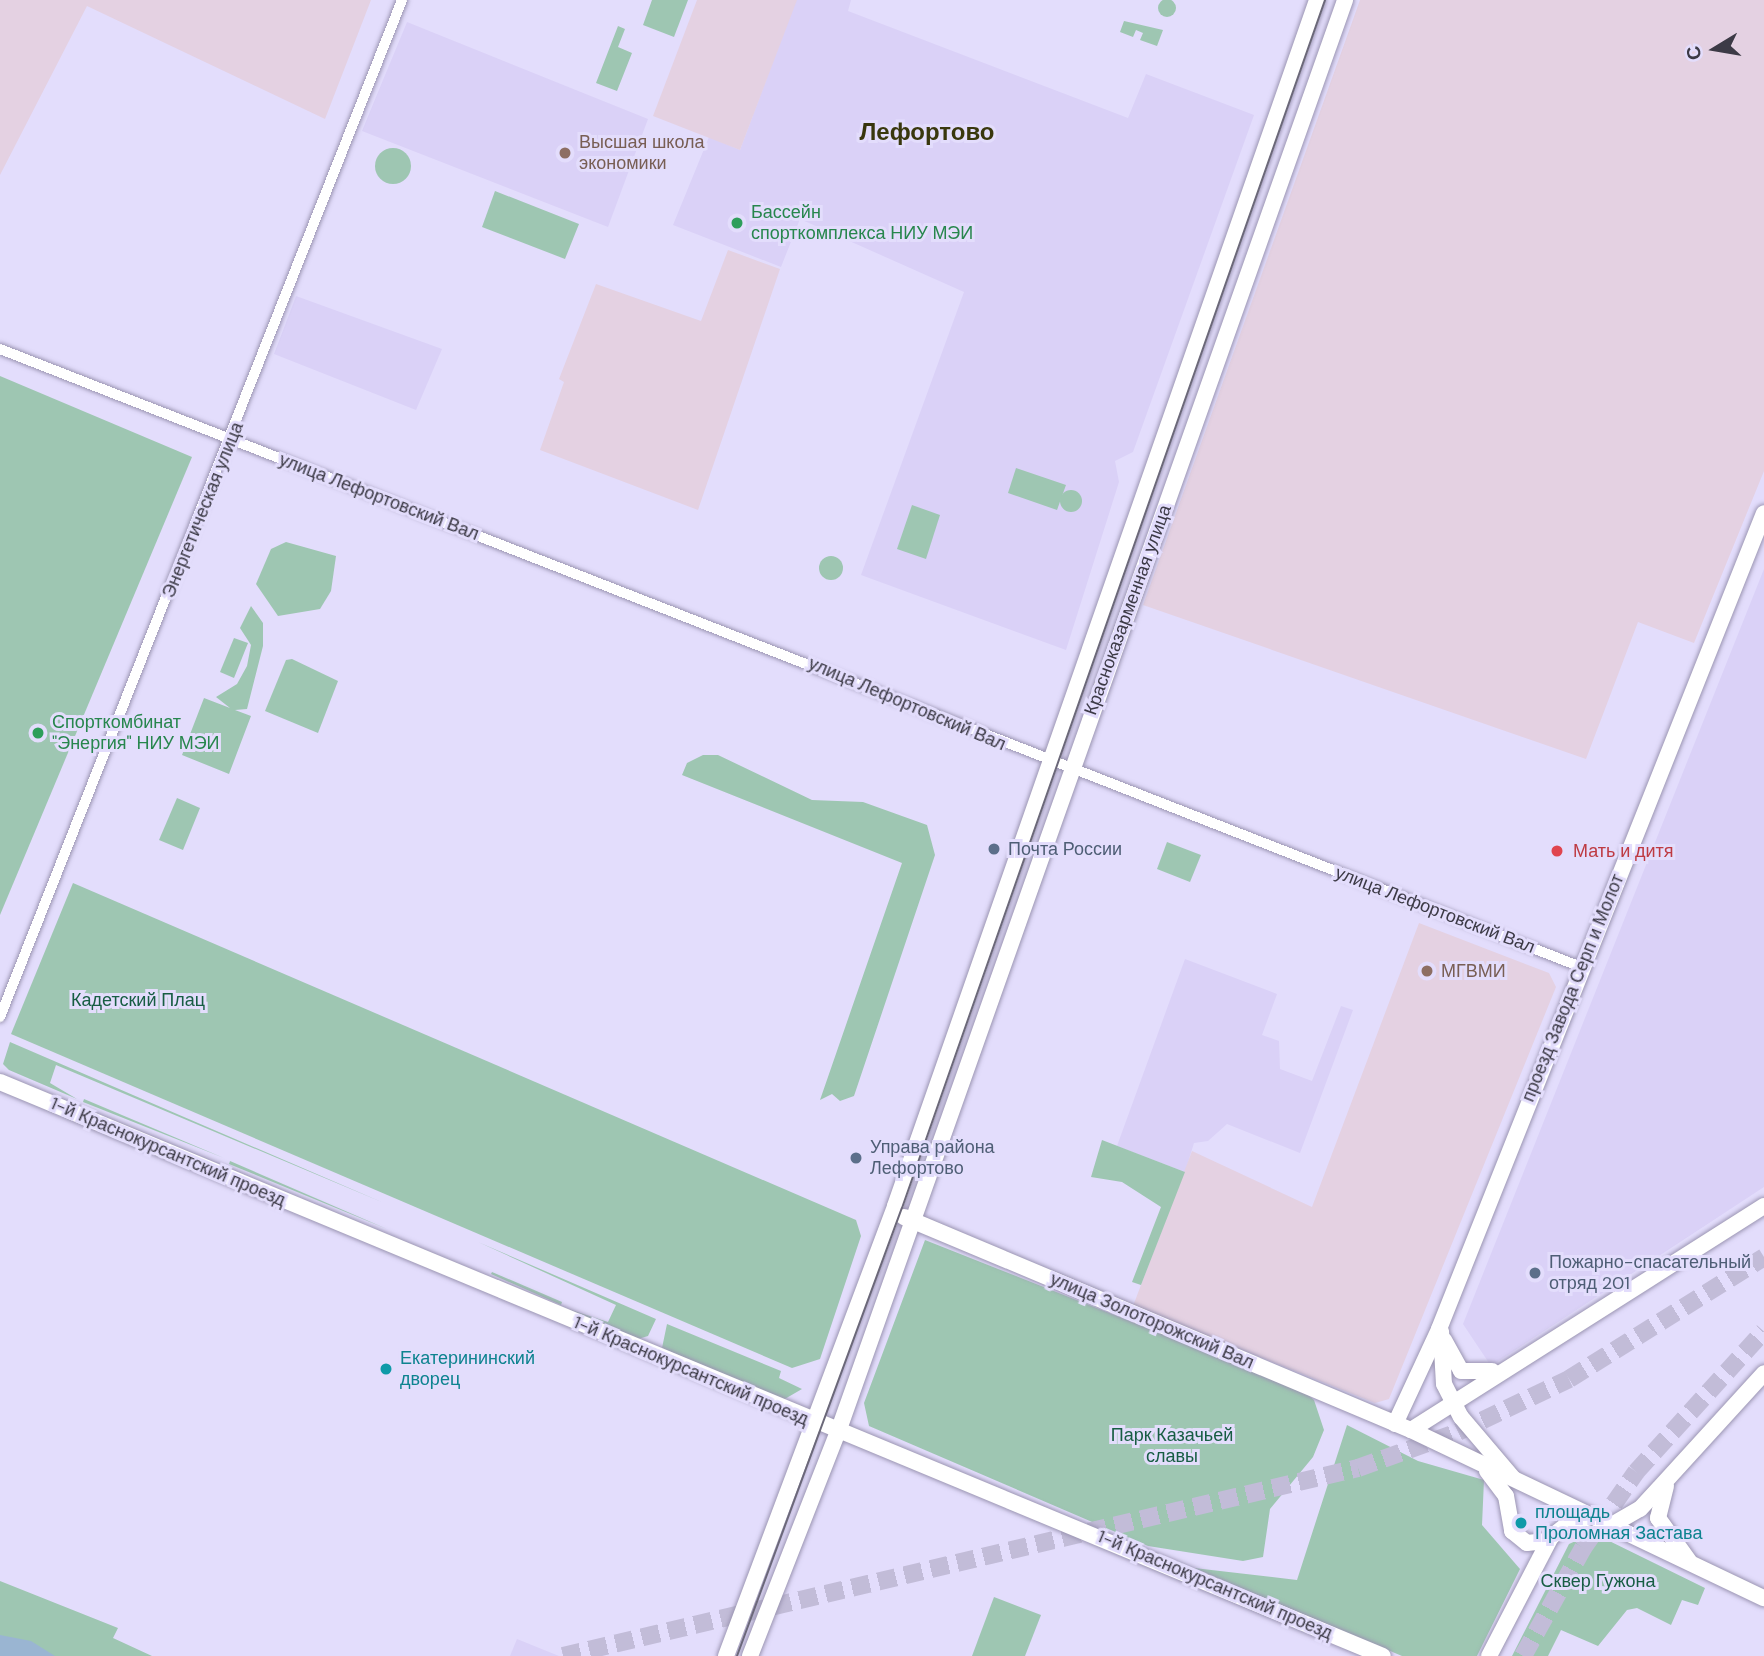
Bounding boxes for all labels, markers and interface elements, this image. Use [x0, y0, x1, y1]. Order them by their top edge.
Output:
north arrow [1680, 14, 1750, 84]
text: С [1680, 44, 1707, 62]
district label: Лефортово [859, 118, 995, 146]
place label: Высшая школа экономики [579, 132, 705, 174]
marker: Высшая школа экономики [557, 145, 573, 161]
place label: Бассейн спорткомплекса НИУ МЭИ [751, 202, 973, 244]
marker: Бассейн спорткомплекса НИУ МЭИ [729, 215, 745, 231]
street label: Энергетическая улица [158, 419, 248, 601]
street label: улица Лефортовский Вал [276, 449, 482, 545]
street label: Красноказарменная улица [1080, 502, 1176, 718]
street label: улица Лефортовский Вал [805, 653, 1009, 755]
place label: Спорткомбинат "Энергия" НИУ МЭИ [52, 712, 220, 754]
marker: Спорткомбинат "Энергия" НИУ МЭИ [30, 725, 46, 741]
place label: Почта России [1008, 838, 1122, 860]
place label: Мать и дитя [1573, 840, 1674, 862]
marker: Почта России [986, 841, 1002, 857]
marker: Мать и дитя [1547, 841, 1567, 861]
street label: улица Лефортовский Вал [1332, 862, 1538, 958]
street label: проезд Завода Серп и Молот [1517, 871, 1629, 1105]
place label: МГВМИ [1441, 960, 1506, 982]
marker: МГВМИ [1419, 963, 1435, 979]
park label: Кадетский Плац [71, 989, 205, 1011]
street label: 1-й Краснокурсантский проезд [47, 1093, 289, 1211]
place label: Управа района Лефортово [870, 1137, 995, 1180]
marker: Управа района Лефортово [848, 1150, 864, 1166]
place label: Пожарно-спасательный отряд 201 [1549, 1252, 1751, 1294]
marker: Пожарно-спасательный отряд 201 [1527, 1265, 1543, 1281]
street label: улица Золоторожский Вал [1047, 1268, 1257, 1374]
street label: 1-й Краснокурсантский проезд [570, 1312, 812, 1430]
place label: Екатерининский дворец [400, 1348, 535, 1390]
marker: Екатерининский дворец [378, 1361, 394, 1377]
park label: Парк Казачьей славы [1111, 1425, 1233, 1468]
place label: площадь Проломная Застава [1535, 1502, 1702, 1544]
marker: площадь Проломная Застава [1513, 1515, 1529, 1531]
street label: 1-й Краснокурсантский проезд [1094, 1526, 1336, 1644]
park label: Сквер Гужона [1541, 1570, 1655, 1592]

